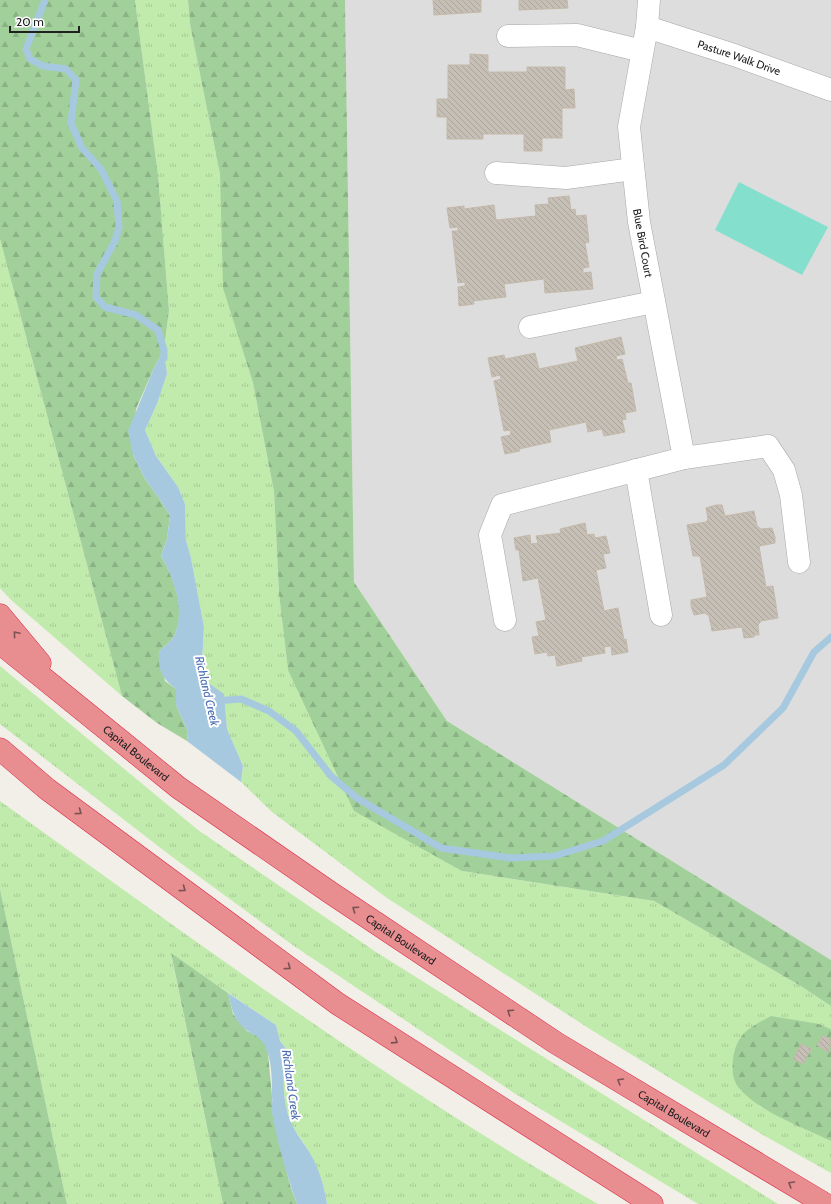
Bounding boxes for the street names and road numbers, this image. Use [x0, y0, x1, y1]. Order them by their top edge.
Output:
street label: Pasture Walk Drive [696, 37, 783, 78]
street label: Blue Bird Court [630, 208, 656, 279]
street label: Capital Boulevard [100, 722, 172, 784]
street label: Capital Boulevard [363, 911, 439, 968]
street label: Capital Boulevard [636, 1087, 712, 1140]

